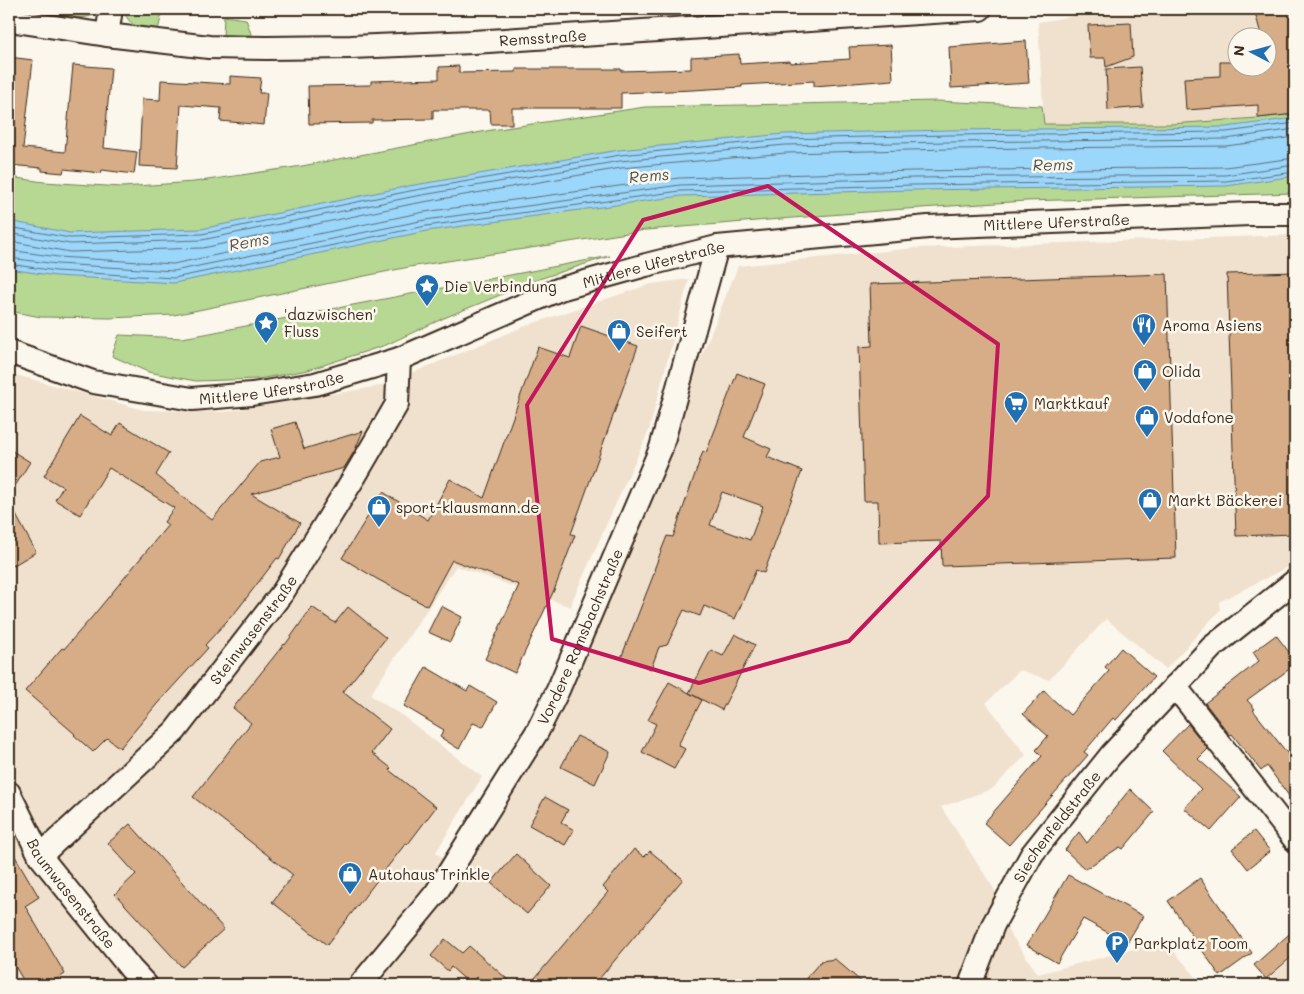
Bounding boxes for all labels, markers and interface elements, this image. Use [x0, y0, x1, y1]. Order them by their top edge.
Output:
street label: Remsstraße [498, 25, 587, 50]
north arrow [1226, 28, 1276, 78]
text: N [1229, 44, 1249, 57]
water label: Rems [1032, 153, 1074, 175]
water label: Rems [628, 163, 670, 187]
street label: Mittlere Uferstraße [983, 209, 1130, 235]
water label: Rems [227, 227, 271, 255]
street label: Mittlere Uferstraße [580, 236, 726, 292]
place icon: Die Verbindung [414, 273, 440, 307]
place label: Die Verbindung [444, 276, 557, 296]
place label: 'dazwischen' Fluss [284, 304, 376, 341]
place icon: 'dazwischen' Fluss [253, 310, 279, 344]
restaurant icon: Aroma Asiens [1131, 312, 1157, 346]
place label: Aroma Asiens [1162, 315, 1262, 335]
shop icon: Seifert [606, 318, 632, 352]
place label: Seifert [636, 321, 688, 341]
shop icon: Olida [1132, 358, 1158, 392]
place label: Olida [1162, 361, 1201, 381]
street label: Mittlere Uferstraße [198, 366, 346, 408]
supermarket icon: Marktkauf [1003, 390, 1029, 424]
place label: Marktkauf [1034, 393, 1110, 413]
shop icon: Vodafone [1134, 404, 1160, 438]
place label: Vodafone [1164, 407, 1234, 427]
shop icon: Markt Bäckerei [1137, 487, 1163, 521]
place label: Markt Bäckerei [1168, 490, 1282, 510]
shop icon: sport-klausmann.de [366, 494, 392, 528]
place label: sport-klausmann.de [396, 497, 540, 517]
street label: Vordere Ramsbachstraße [532, 545, 627, 728]
street label: Steinwasenstraße [205, 571, 301, 688]
street label: Siechenfeldstraße [1008, 766, 1105, 886]
street label: Baumwasenstraße [23, 835, 121, 953]
shop icon: Autohaus Trinkle [337, 861, 363, 895]
place label: Autohaus Trinkle [368, 864, 490, 884]
parking icon: Parkplatz Toom [1104, 930, 1130, 964]
place label: Parkplatz Toom [1134, 933, 1248, 953]

